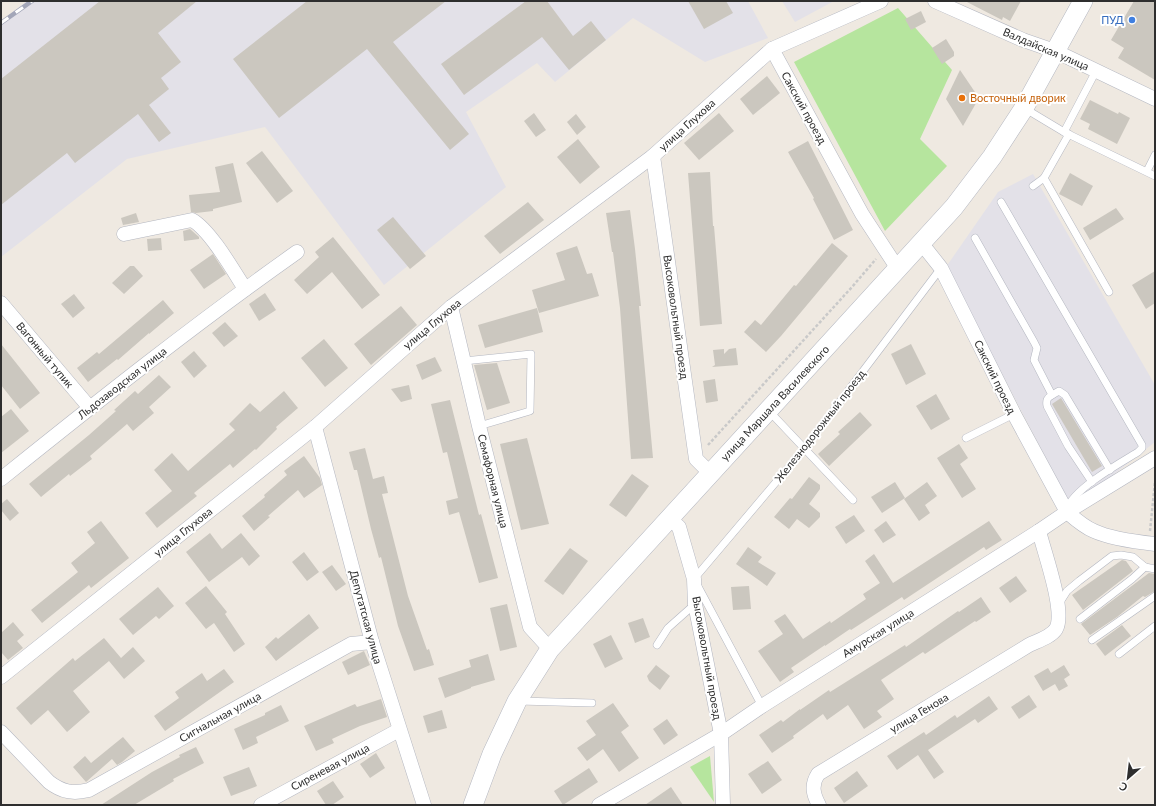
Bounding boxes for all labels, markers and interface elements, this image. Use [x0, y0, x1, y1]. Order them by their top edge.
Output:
place label: ПУД [1101, 13, 1124, 26]
marker: ПУД [1127, 15, 1137, 25]
street label: Валдайская улица [1001, 25, 1091, 73]
street label: Сакский проезд [779, 69, 830, 146]
place label: Восточный дворик [970, 91, 1066, 104]
marker: Восточный дворик [957, 93, 967, 103]
street label: улица Глухова [656, 96, 717, 153]
street label: Высоковольтный проезд [661, 254, 692, 380]
street label: улица Глухова [400, 296, 463, 351]
street label: Вагонный тупик [14, 319, 77, 390]
street label: Сакский проезд [972, 338, 1019, 416]
street label: улица Маршала Василевского [718, 342, 832, 463]
street label: Льдозаводская улица [74, 344, 169, 422]
street label: Железнодорожный проезд [772, 367, 868, 485]
street label: Семафорная улица [476, 433, 511, 529]
street label: улица Глухова [151, 504, 214, 559]
street label: Депутатская улица [348, 568, 385, 665]
street label: Высоковольтный проезд [690, 595, 725, 721]
street label: Амурская улица [840, 605, 916, 660]
street label: Сигнальная улица [177, 689, 263, 744]
street label: улица Генова [887, 690, 950, 735]
street label: Сиреневая улица [288, 740, 371, 793]
north arrow [1108, 758, 1148, 798]
text: С [1116, 779, 1129, 795]

